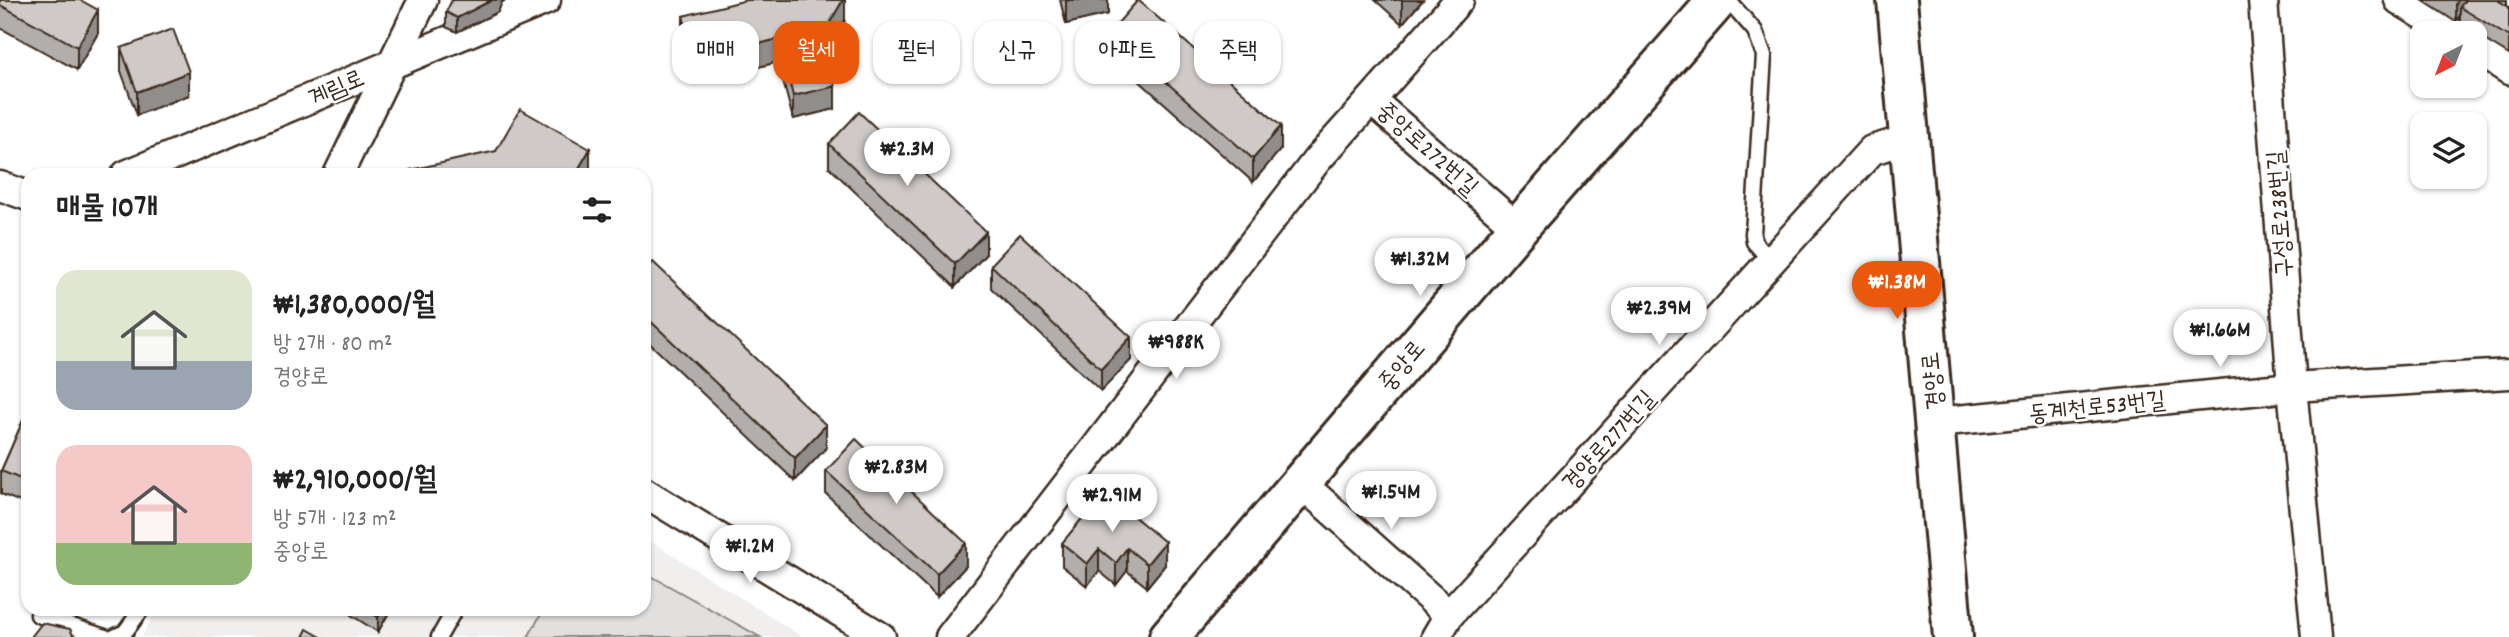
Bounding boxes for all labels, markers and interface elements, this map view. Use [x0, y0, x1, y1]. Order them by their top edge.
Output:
chip: 매매 [672, 21, 759, 84]
chip: 월세 [773, 21, 859, 84]
chip: 필터 [873, 21, 960, 84]
chip: 신규 [974, 21, 1061, 84]
chip: 아파트 [1075, 21, 1180, 84]
chip: 주택 [1194, 21, 1281, 84]
north arrow [2410, 21, 2487, 98]
map controls [2410, 21, 2487, 189]
street label: 계림로 [304, 63, 370, 117]
street label: 중앙로272번길 [1368, 95, 1484, 205]
button: layers [2410, 112, 2487, 189]
pin: ₩2.3M [858, 128, 956, 188]
text: ₩2.3M [880, 134, 934, 167]
street label: 구성로238번길 [2261, 149, 2303, 278]
text: 매물 10개 [56, 189, 158, 232]
icon: filters [578, 191, 616, 229]
pin: ₩1.32M [1363, 238, 1477, 298]
text: ₩1.32M [1391, 244, 1449, 277]
pin: ₩1.38M [1840, 262, 1954, 321]
text: ₩1.38M [1868, 267, 1926, 300]
text: ₩1,380,000/월 [273, 286, 436, 329]
pin: ₩2.39M [1602, 288, 1716, 347]
text: ₩2.39M [1627, 293, 1691, 326]
icon: home [112, 298, 196, 382]
pin: ₩1.66M [2163, 310, 2277, 369]
text: ₩1.66M [2189, 315, 2251, 348]
pin: ₩988K [1127, 322, 1225, 381]
text: ₩988K [1148, 327, 1204, 360]
text: 방 2개 · 80 m² [273, 329, 392, 362]
street label: 중앙로 [1372, 334, 1435, 400]
street label: 경양로 [1915, 350, 1955, 411]
text: 경양로 [273, 362, 329, 395]
street label: 경양로277번길 [1556, 384, 1665, 500]
street label: 동계천로53번길 [2027, 385, 2168, 433]
pin: ₩2.83M [839, 447, 953, 506]
text: ₩2.83M [864, 452, 928, 485]
text: ₩2,910,000/월 [273, 461, 437, 504]
pin: ₩1.54M [1334, 472, 1448, 531]
icon: home [112, 473, 196, 557]
pin: ₩2.91M [1055, 475, 1169, 534]
text: ₩1.54M [1362, 477, 1420, 510]
text: ₩2.91M [1082, 480, 1142, 513]
text: 방 5개 · 123 m² [273, 504, 396, 537]
pin: ₩1.2M [701, 526, 799, 585]
text: ₩1.2M [726, 531, 774, 564]
text: 중앙로 [273, 537, 329, 570]

